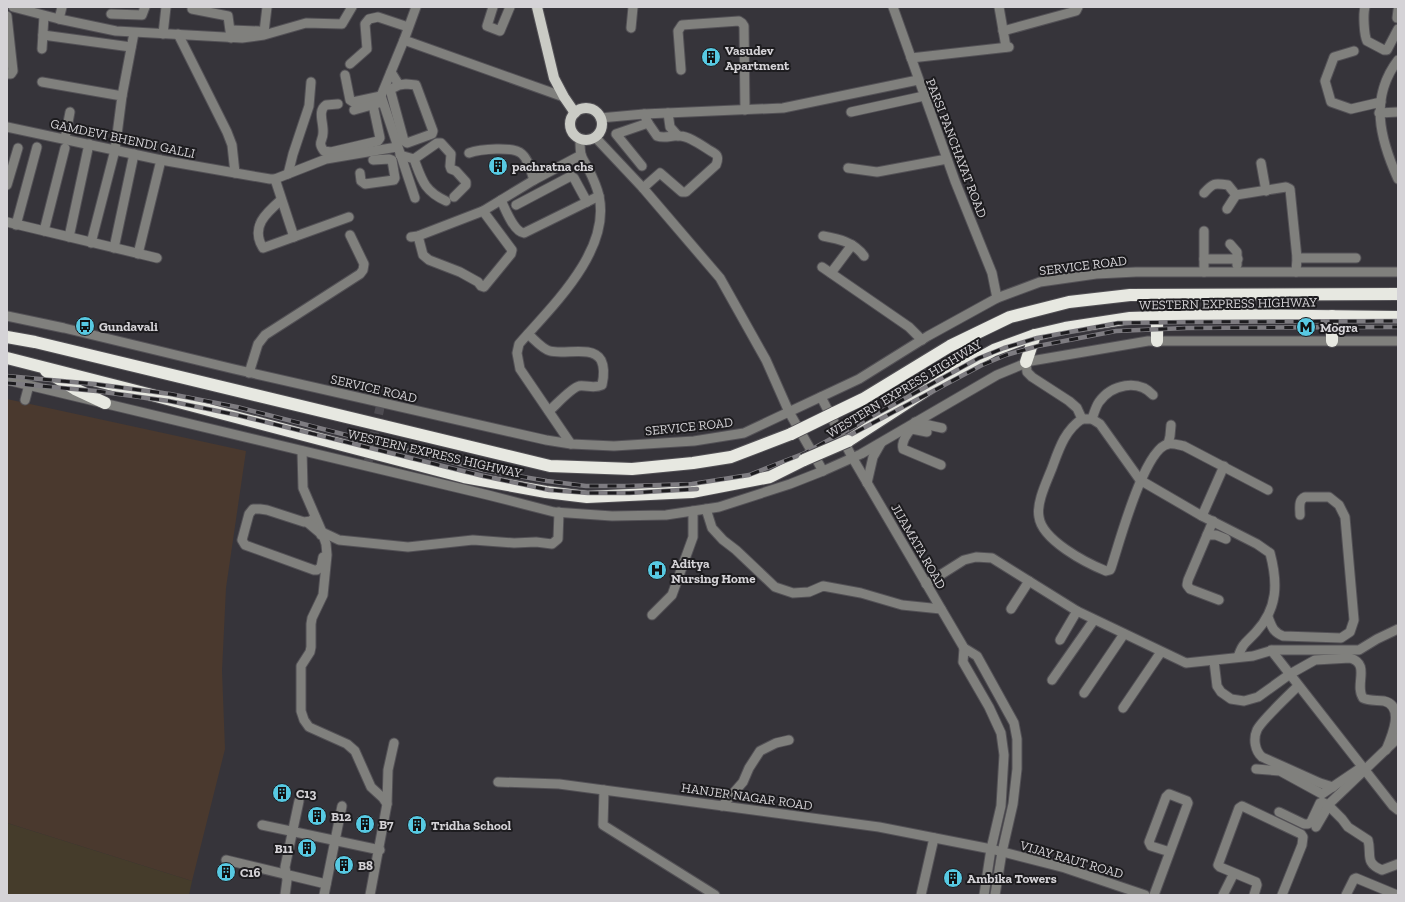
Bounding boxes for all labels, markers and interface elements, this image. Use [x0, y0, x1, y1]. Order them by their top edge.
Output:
place label: Vasudev Apartment [725, 43, 790, 73]
building icon: Vasudev Apartment [700, 46, 722, 68]
street label: PARSI PANCHAYAT ROAD [923, 77, 990, 220]
street label: GAMDEVI BHENDI GALLI [49, 116, 197, 161]
building icon: pachratna chs [487, 155, 509, 177]
place label: pachratna chs [512, 159, 594, 174]
street label: SERVICE ROAD [1038, 253, 1128, 278]
street label: WESTERN EXPRESS HIGHWAY [1139, 294, 1317, 313]
bus stop icon: Gundavali [74, 315, 96, 337]
metro station icon: Mogra [1295, 316, 1317, 338]
place label: Gundavali [99, 319, 158, 334]
place label: Mogra [1320, 320, 1358, 335]
street label: WESTERN EXPRESS HIGHWAY [824, 336, 984, 441]
street label: SERVICE ROAD [329, 371, 419, 406]
street label: SERVICE ROAD [644, 414, 734, 439]
street label: WESTERN EXPRESS HIGHWAY [346, 426, 523, 481]
street label: JIJAMATA ROAD [888, 501, 949, 592]
place label: Aditya Nursing Home [671, 556, 756, 586]
hospital icon: Aditya Nursing Home [646, 559, 668, 581]
street label: HANJER NAGAR ROAD [680, 780, 814, 813]
building icon: C13 [271, 782, 293, 804]
place label: C13 [296, 786, 317, 801]
building icon: B12 [306, 805, 328, 827]
place label: B12 [331, 809, 351, 824]
building icon: B7 [354, 813, 376, 835]
building icon: Tridha School [406, 814, 428, 836]
place label: B7 [379, 817, 394, 832]
place label: Tridha School [431, 818, 512, 833]
building icon: B11 [296, 837, 318, 859]
street label: VIJAY RAUT ROAD [1018, 837, 1125, 881]
place label: B11 [274, 841, 294, 856]
building icon: B8 [333, 854, 355, 876]
place label: B8 [358, 858, 373, 873]
building icon: C16 [215, 861, 237, 883]
place label: C16 [240, 865, 261, 880]
building icon: Ambika Towers [942, 867, 964, 889]
place label: Ambika Towers [967, 871, 1057, 886]

